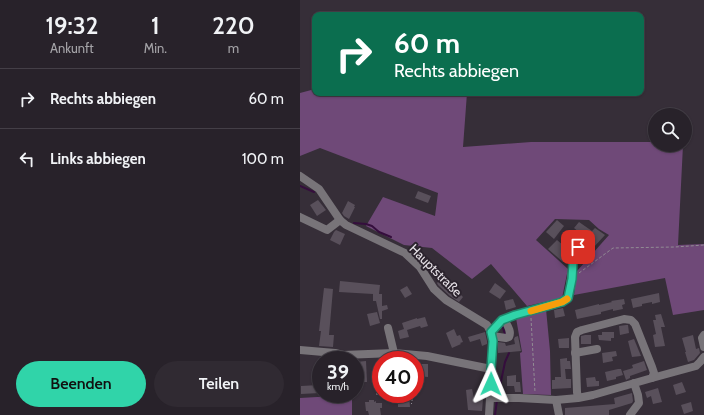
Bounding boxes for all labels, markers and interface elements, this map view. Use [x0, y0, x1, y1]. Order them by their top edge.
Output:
text: 19:32 [45, 11, 98, 40]
text: 1 [151, 11, 160, 40]
text: 220 [212, 11, 255, 40]
text: 60 m [394, 26, 460, 60]
icon: right [328, 28, 380, 80]
text: Ankunft [50, 40, 94, 56]
text: Min. [144, 40, 167, 56]
text: m [228, 40, 239, 56]
text: Rechts abbiegen [394, 60, 519, 82]
icon: right [16, 88, 38, 110]
text: Rechts abbiegen [50, 90, 156, 108]
text: 60 m [248, 90, 284, 108]
map controls [648, 108, 692, 152]
button: search [648, 108, 692, 152]
icon: left [16, 148, 38, 170]
text: Links abbiegen [50, 150, 146, 168]
text: 100 m [242, 150, 284, 168]
pin [561, 230, 595, 264]
icon: arrive [567, 236, 589, 258]
street label: Hauptstraße [406, 240, 466, 300]
speed limit sign: 40 [372, 351, 424, 403]
text: 39 [327, 360, 349, 384]
button: Beenden [16, 361, 146, 407]
button: Teilen [154, 361, 284, 407]
position arrow [470, 363, 512, 405]
text: km/h [327, 380, 349, 393]

